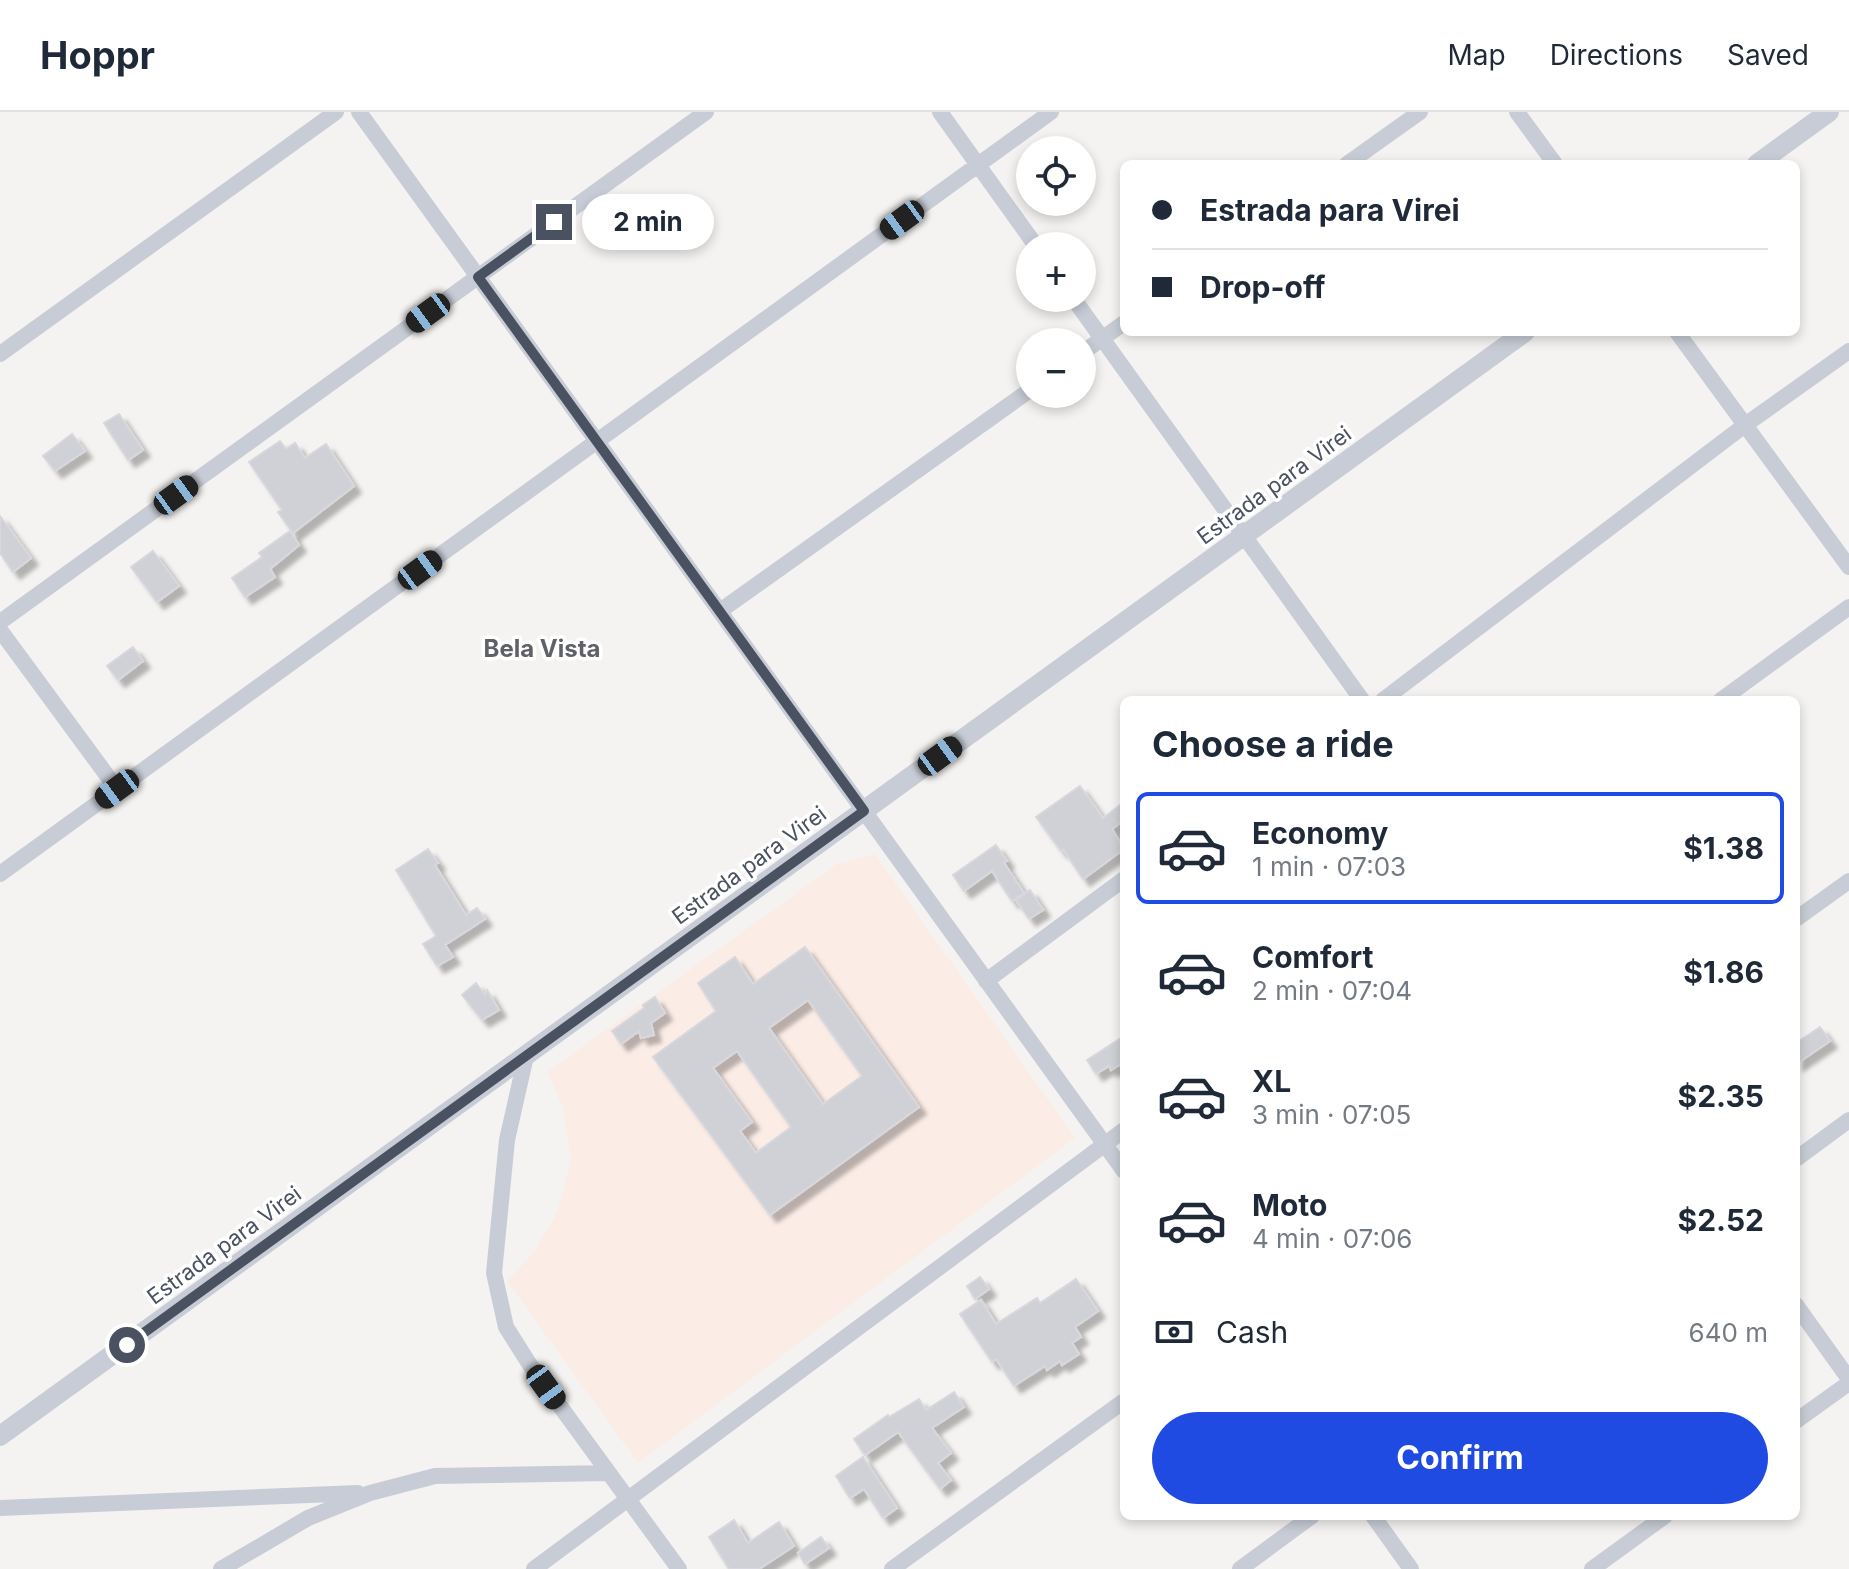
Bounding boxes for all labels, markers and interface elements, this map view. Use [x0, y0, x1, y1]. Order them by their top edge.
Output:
text: Hoppr [40, 32, 155, 78]
text: Map [1447, 38, 1506, 72]
text: Directions [1550, 38, 1683, 72]
text: Saved [1727, 38, 1809, 72]
map controls [1016, 136, 1096, 408]
button: locate [1016, 136, 1096, 216]
text: Estrada para Virei [1200, 192, 1460, 228]
callout: 2 min [582, 194, 714, 250]
car [876, 196, 928, 244]
route end [536, 204, 572, 240]
text: 2 min [613, 206, 683, 237]
button: + [1016, 232, 1096, 312]
text: Drop-off [1200, 269, 1326, 305]
car [402, 289, 454, 337]
button: − [1016, 328, 1096, 408]
street label: Estrada para Virei [1192, 420, 1356, 550]
car [150, 471, 202, 519]
car [394, 546, 446, 594]
district label: Bela Vista [484, 634, 601, 663]
text: Choose a ride [1152, 722, 1394, 766]
car [914, 732, 966, 780]
car [91, 765, 143, 813]
street label: Estrada para Virei [667, 800, 831, 930]
icon: car [1156, 812, 1228, 884]
text: Economy [1252, 815, 1388, 851]
text: $1.38 [1683, 830, 1764, 866]
text: 1 min · 07:03 [1252, 851, 1406, 882]
icon: car [1156, 936, 1228, 1008]
text: Comfort [1252, 939, 1373, 975]
text: $1.86 [1683, 954, 1764, 990]
text: 2 min · 07:04 [1252, 975, 1412, 1006]
icon: car [1156, 1060, 1228, 1132]
text: XL [1252, 1063, 1291, 1099]
text: $2.35 [1678, 1078, 1764, 1114]
text: 3 min · 07:05 [1252, 1099, 1411, 1130]
street label: Estrada para Virei [142, 1180, 306, 1310]
icon: car [1156, 1184, 1228, 1256]
text: Moto [1252, 1187, 1327, 1223]
text: $2.52 [1678, 1202, 1764, 1238]
text: 4 min · 07:06 [1252, 1223, 1412, 1254]
icon: cash [1152, 1310, 1196, 1354]
text: Cash [1216, 1314, 1288, 1350]
text: 640 m [1689, 1317, 1768, 1348]
route start [109, 1327, 145, 1363]
car [522, 1361, 570, 1413]
button: Confirm [1152, 1412, 1768, 1504]

